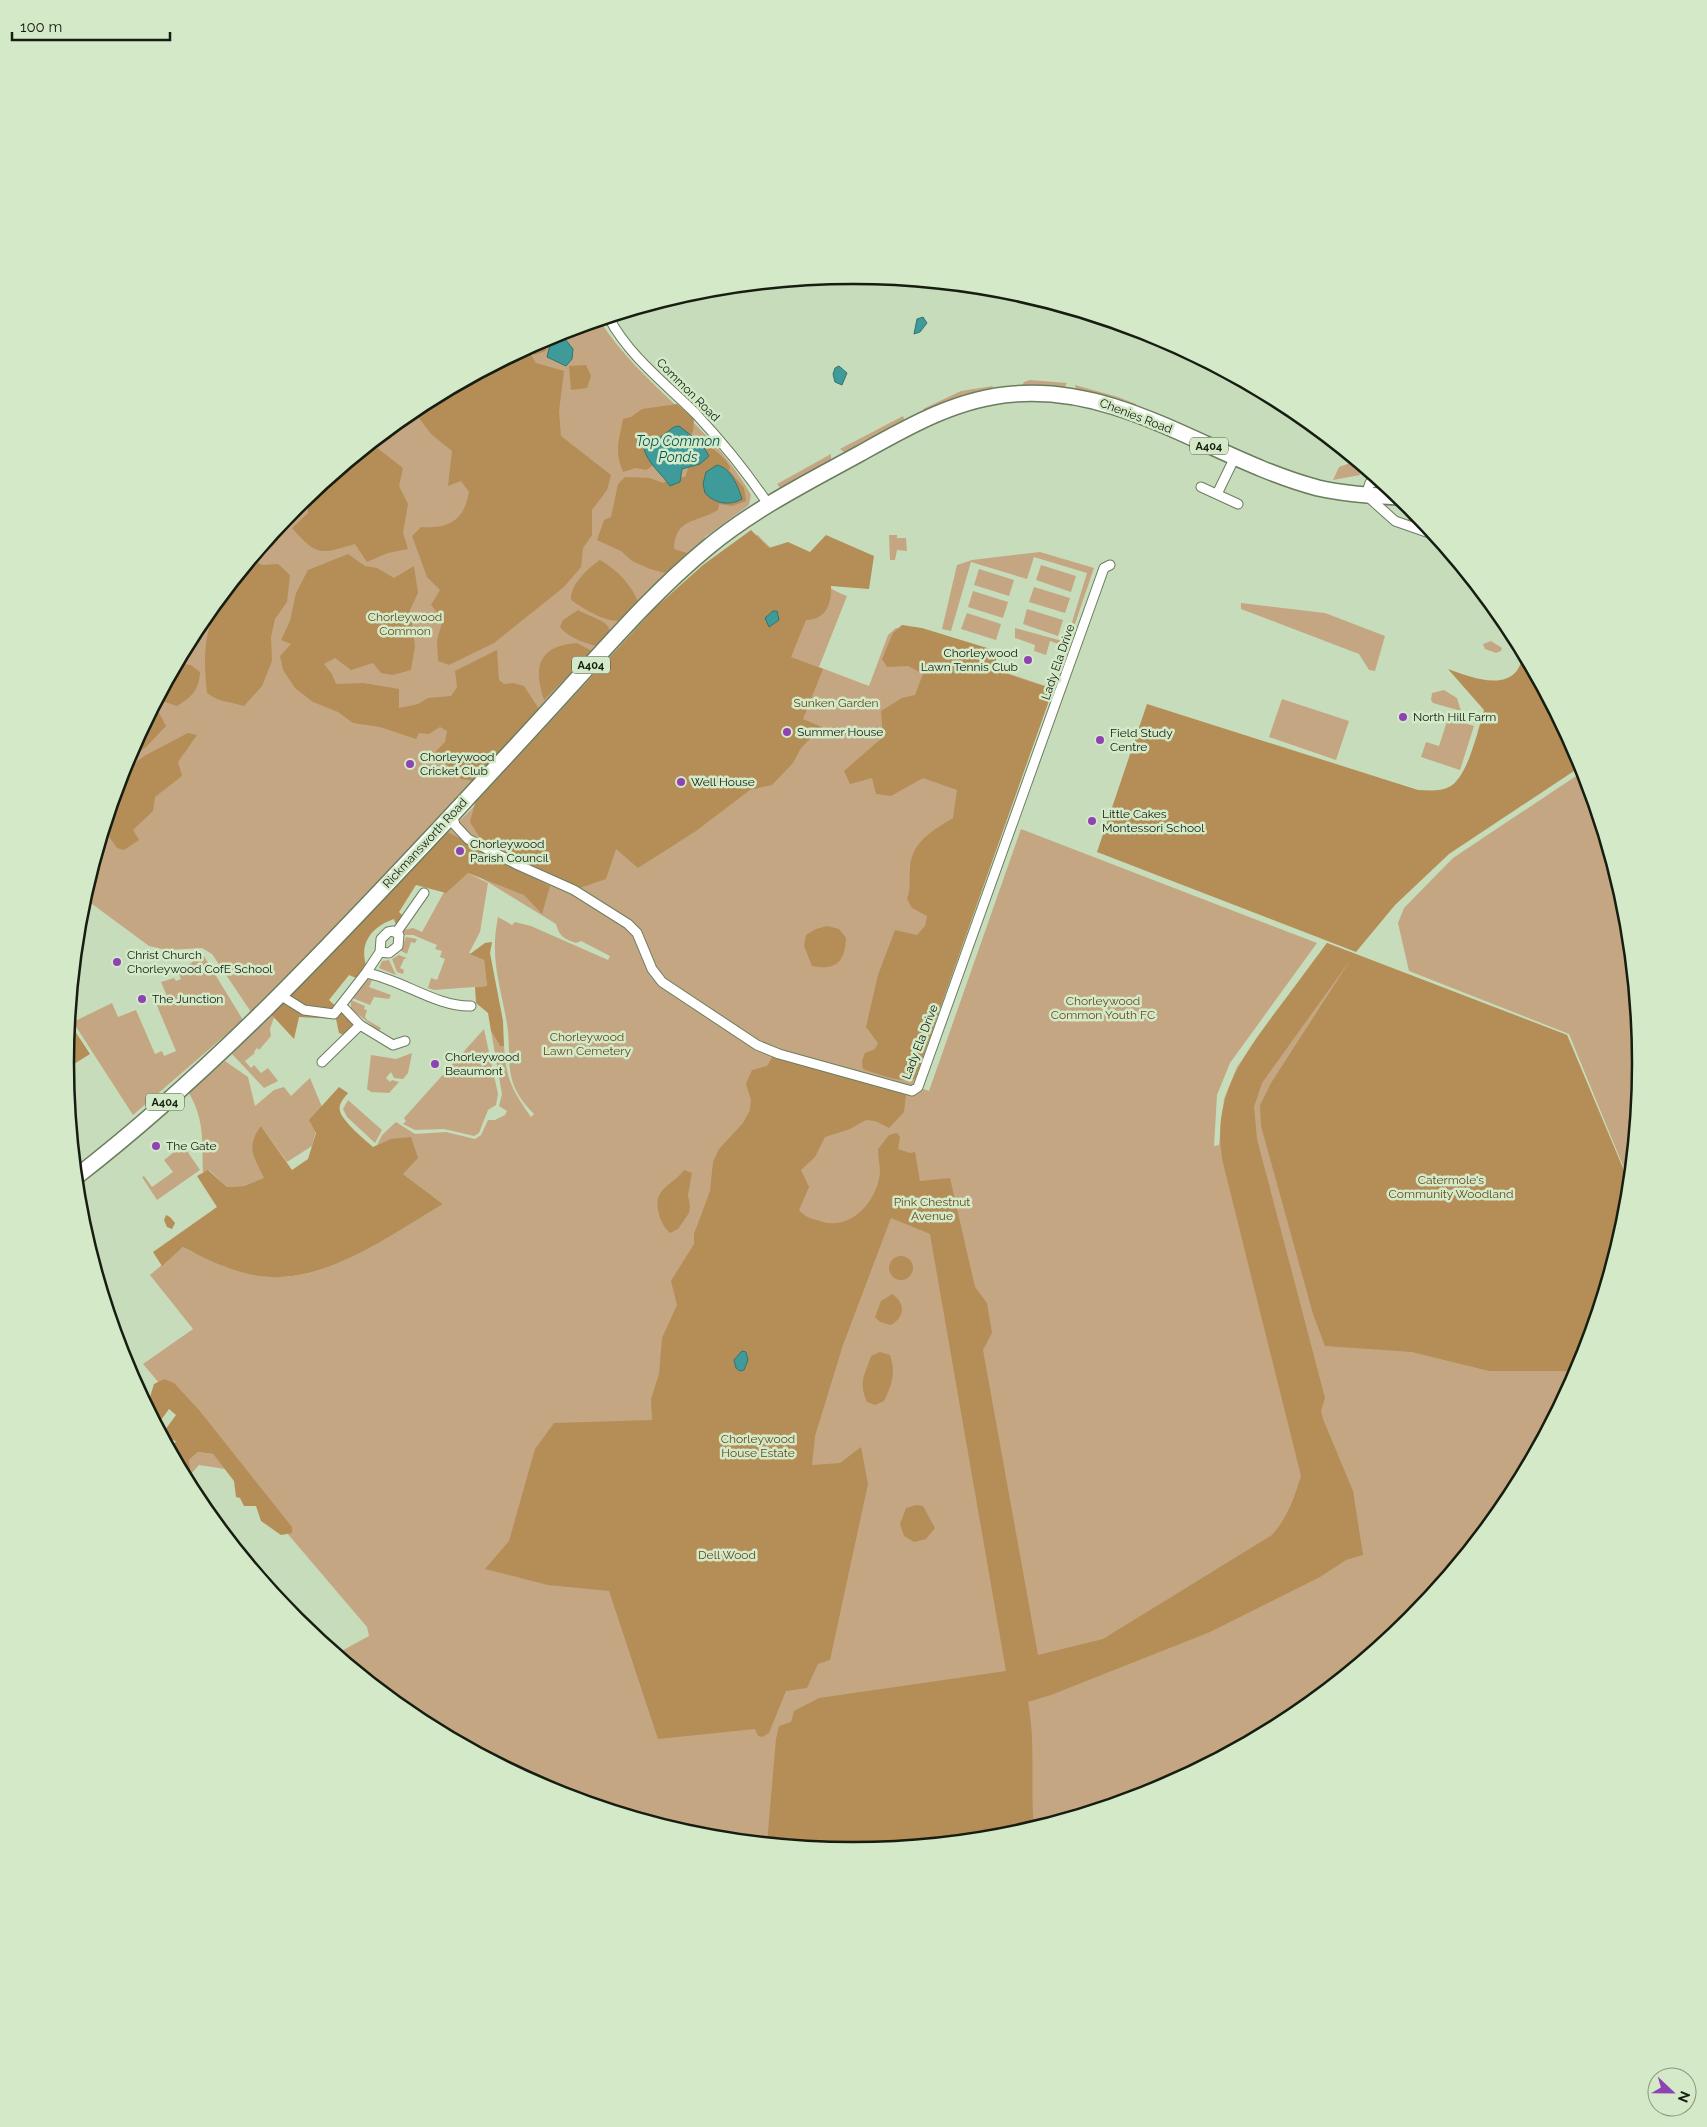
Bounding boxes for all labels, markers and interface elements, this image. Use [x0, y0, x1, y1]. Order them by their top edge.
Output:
scale bar [12, 10, 170, 42]
text: 100 m [20, 18, 62, 36]
street label: Common Road [654, 356, 722, 424]
street label: Chenies Road [1098, 396, 1174, 436]
water label: Top Common Ponds [636, 433, 720, 465]
road number: A404 [1190, 438, 1228, 454]
park label: Chorleywood Common [368, 610, 442, 638]
street label: Lady Ela Drive [1039, 622, 1077, 702]
place label: Chorleywood Lawn Tennis Club [921, 646, 1018, 674]
marker: Chorleywood Lawn Tennis Club [1022, 654, 1034, 666]
road number: A404 [572, 656, 610, 674]
park label: Sunken Garden [793, 696, 879, 710]
place label: North Hill Farm [1413, 710, 1496, 724]
marker: North Hill Farm [1397, 711, 1409, 723]
place label: Summer House [797, 725, 883, 739]
marker: Summer House [781, 726, 793, 738]
place label: Field Study Centre [1110, 726, 1173, 754]
marker: Field Study Centre [1094, 734, 1106, 746]
place label: Chorleywood Cricket Club [420, 750, 495, 778]
marker: Chorleywood Cricket Club [404, 758, 416, 770]
place label: Well House [691, 775, 755, 789]
marker: Well House [675, 776, 687, 788]
street label: Rickmansworth Road [380, 795, 470, 891]
place label: Little Cakes Montessori School [1102, 807, 1205, 835]
marker: Little Cakes Montessori School [1086, 815, 1098, 827]
place label: Chorleywood Parish Council [470, 837, 549, 865]
marker: Chorleywood Parish Council [454, 845, 466, 857]
place label: Christ Church Chorleywood CofE School [127, 948, 273, 976]
marker: Christ Church Chorleywood CofE School [111, 956, 123, 968]
place label: The Junction [152, 992, 223, 1006]
marker: The Junction [136, 993, 148, 1005]
park label: Chorleywood Common Youth FC [1051, 994, 1155, 1022]
street label: Lady Ela Drive [899, 1003, 941, 1081]
park label: Chorleywood Lawn Cemetery [543, 1030, 632, 1058]
place label: Chorleywood Beaumont [445, 1050, 520, 1078]
marker: Chorleywood Beaumont [429, 1058, 441, 1070]
road number: A404 [146, 1094, 184, 1110]
place label: The Gate [166, 1139, 216, 1153]
marker: The Gate [150, 1140, 162, 1152]
park label: Catermole's Community Woodland [1389, 1173, 1513, 1201]
park label: Pink Chestnut Avenue [894, 1195, 970, 1223]
park label: Chorleywood House Estate [721, 1432, 795, 1460]
park label: Dell Wood [698, 1548, 756, 1562]
north arrow [1647, 2067, 1697, 2117]
text: N [1675, 2089, 1693, 2105]

